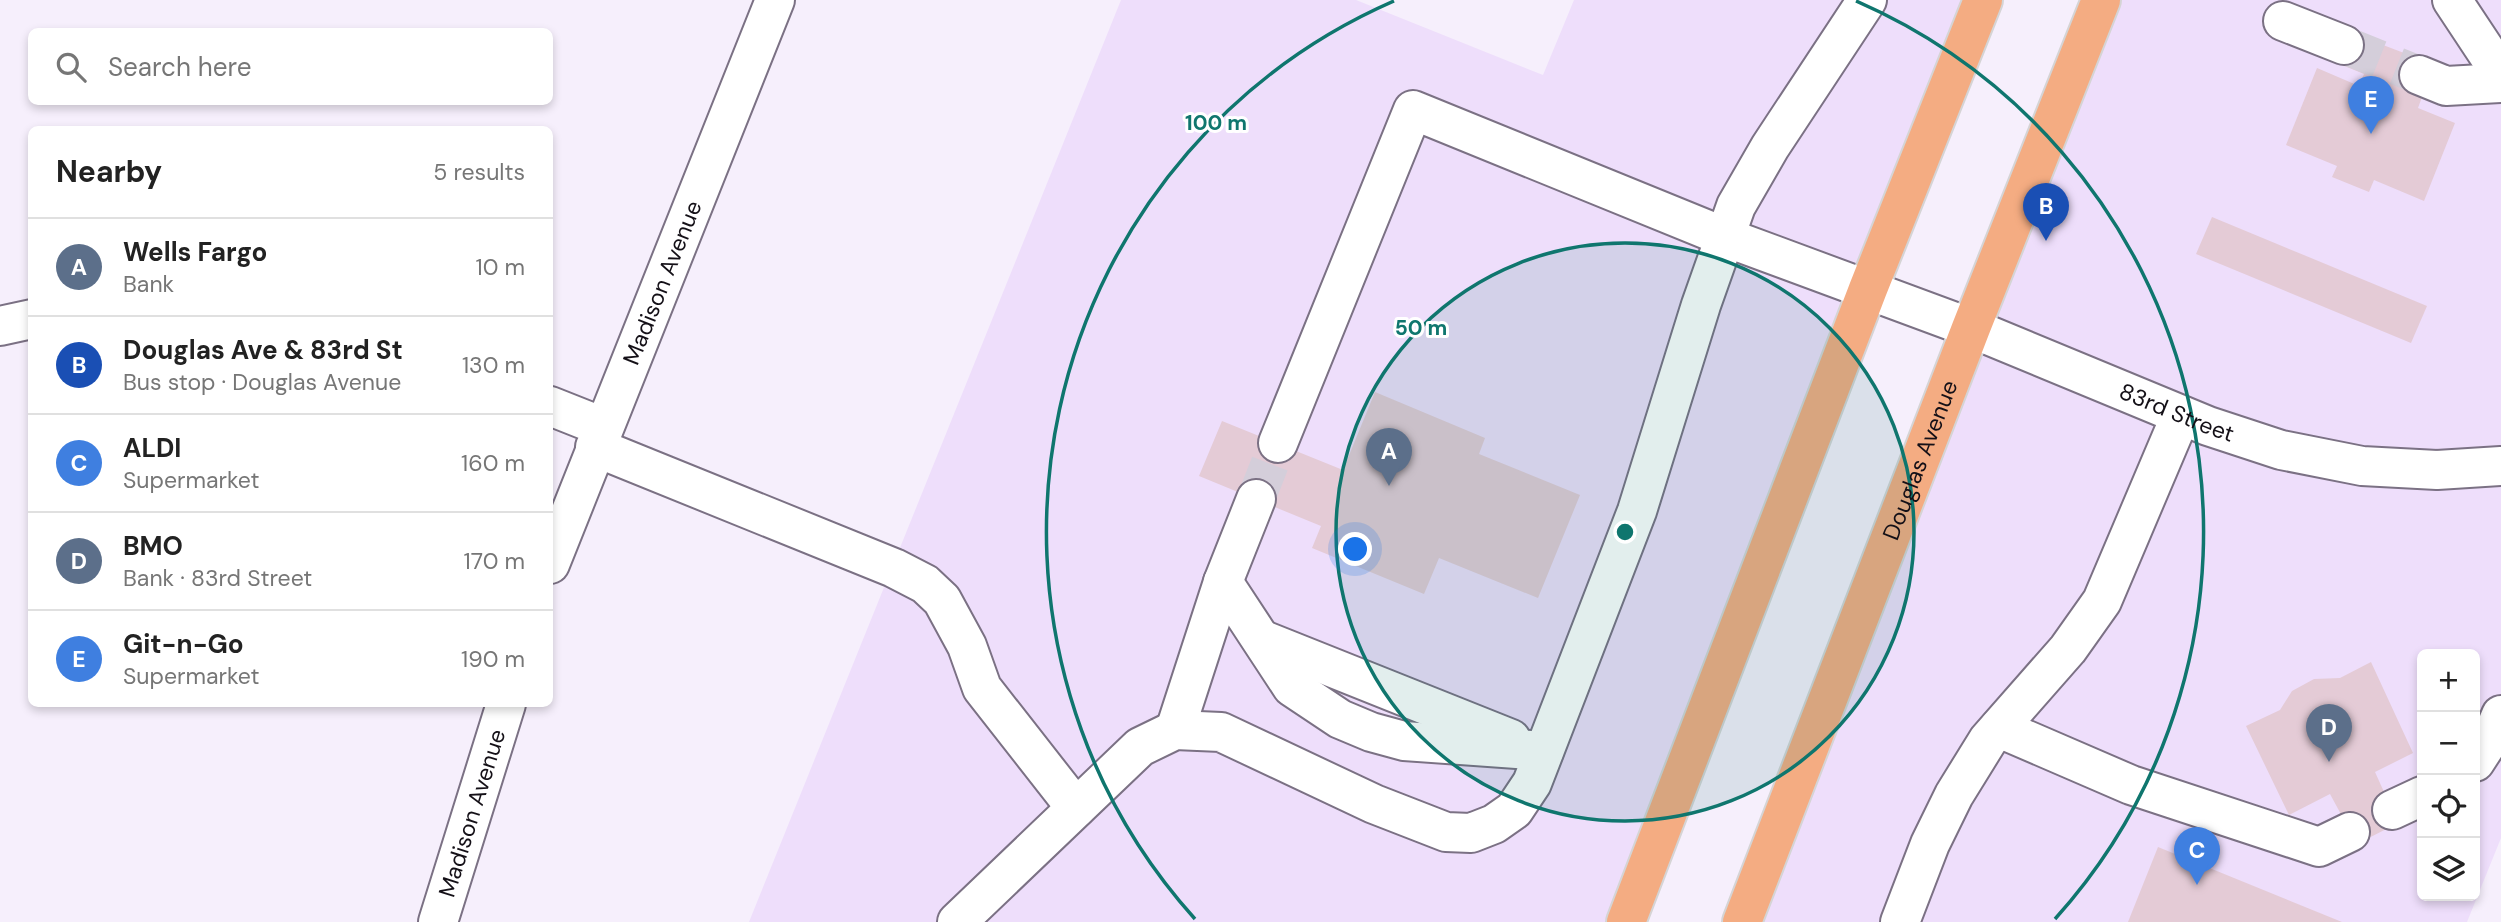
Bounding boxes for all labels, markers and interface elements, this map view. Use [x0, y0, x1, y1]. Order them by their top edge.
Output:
search box [28, 28, 553, 105]
icon: search [52, 48, 90, 86]
text: Search here [108, 50, 251, 84]
pin: E [2348, 76, 2394, 134]
text: 100 m [1185, 109, 1247, 137]
text: Nearby [56, 152, 162, 191]
text: 5 results [433, 157, 525, 187]
pin: B [2023, 183, 2069, 241]
street label: Madison Avenue [616, 196, 709, 369]
text: Wells Fargo [123, 235, 267, 269]
text: A [71, 252, 87, 282]
text: 10 m [475, 252, 525, 282]
text: Bank [123, 269, 174, 299]
text: 50 m [1395, 314, 1447, 342]
text: Douglas Ave & 83rd St [123, 333, 403, 367]
text: B [72, 350, 86, 380]
text: 130 m [462, 350, 525, 380]
text: Bus stop · Douglas Avenue [123, 367, 401, 397]
street label: Douglas Avenue [1876, 376, 1964, 544]
street label: 83rd Street [2115, 376, 2238, 449]
pin: A [1366, 428, 1412, 486]
text: ALDI [123, 431, 181, 465]
text: C [71, 448, 87, 478]
text: 160 m [461, 448, 525, 478]
text: Supermarket [123, 465, 259, 495]
centre of rings [1613, 520, 1637, 544]
text: BMO [123, 529, 183, 563]
your location [1338, 532, 1372, 566]
text: D [71, 546, 87, 576]
text: 170 m [464, 546, 525, 576]
text: Bank · 83rd Street [123, 563, 312, 593]
text: Git-n-Go [123, 627, 244, 661]
text: E [72, 644, 86, 674]
text: 190 m [461, 644, 525, 674]
map controls [2417, 649, 2480, 901]
button: + [2417, 649, 2480, 712]
text: Supermarket [123, 661, 259, 691]
pin: D [2306, 704, 2352, 762]
button: − [2417, 712, 2480, 775]
street label: Madison Avenue [432, 725, 512, 901]
button: locate [2417, 775, 2480, 838]
pin: C [2174, 827, 2220, 885]
button: layers [2417, 838, 2480, 901]

